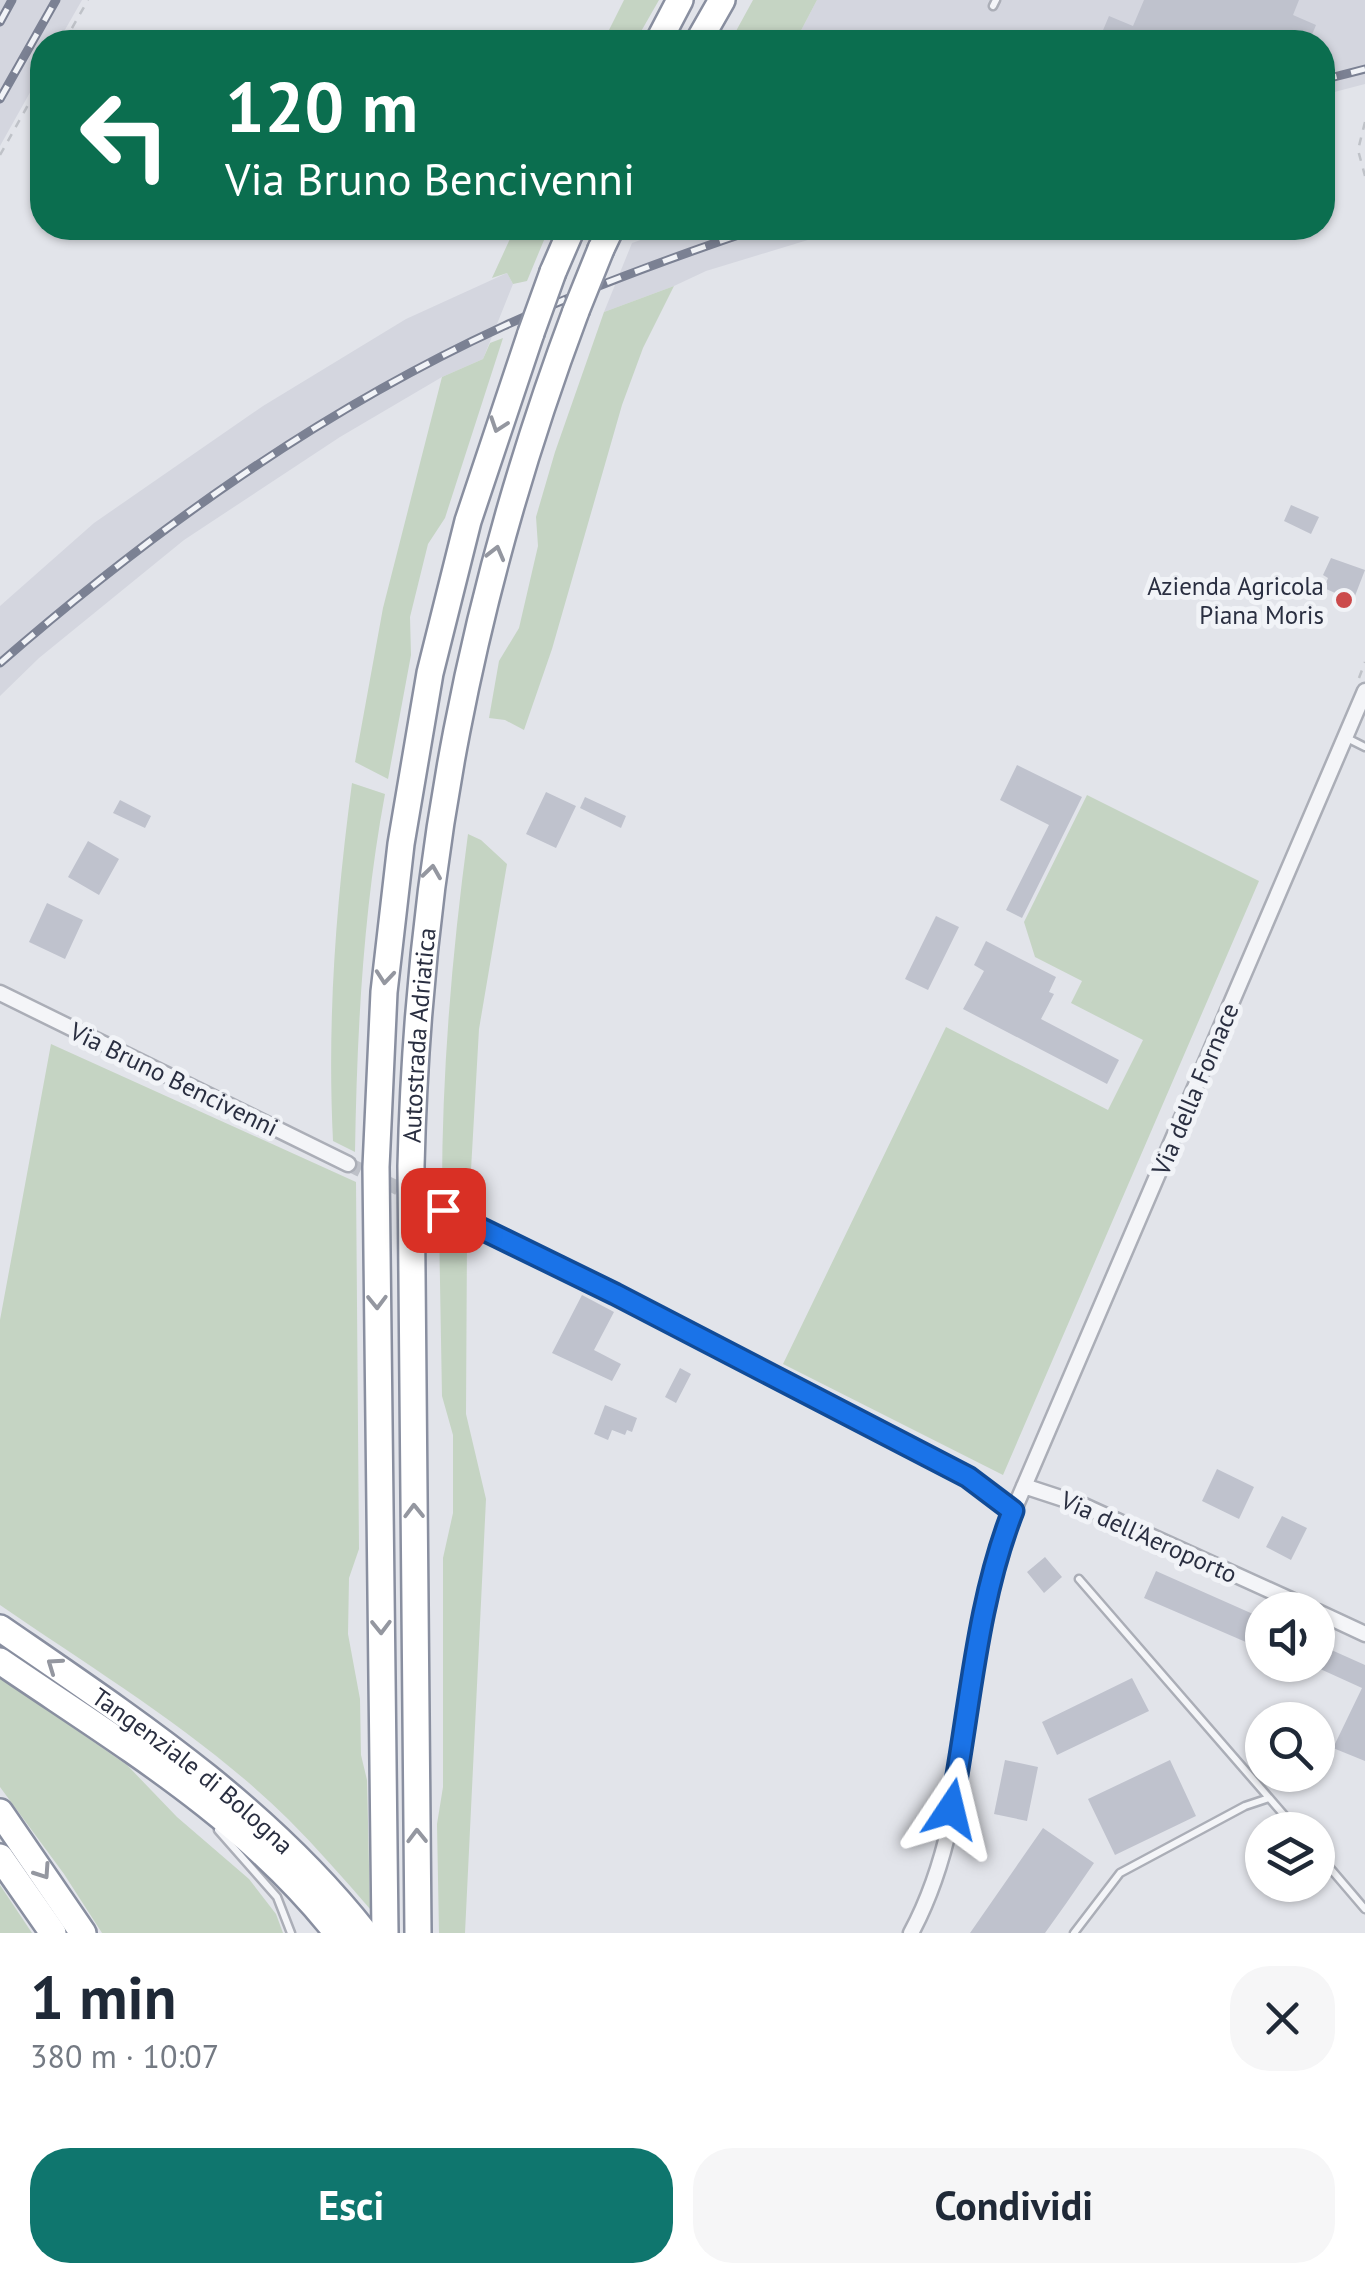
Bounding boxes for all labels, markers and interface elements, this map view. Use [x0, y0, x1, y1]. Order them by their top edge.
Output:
text: 120 m [225, 61, 418, 151]
icon: left [60, 70, 190, 200]
text: Via Bruno Bencivenni [225, 149, 635, 207]
one-way arrow [490, 416, 510, 433]
one-way arrow [484, 545, 505, 562]
place label: Azienda Agricola Piana Moris [1147, 570, 1324, 631]
marker: Azienda Agricola Piana Moris [1333, 589, 1355, 611]
one-way arrow [421, 863, 442, 880]
street label: Autostrada Adriatica [396, 926, 443, 1144]
one-way arrow [375, 970, 396, 986]
street label: Via della Fornace [1144, 998, 1246, 1181]
street label: Via Bruno Bencivenni [64, 1014, 283, 1143]
pin [401, 1168, 486, 1253]
icon: arrive [416, 1183, 471, 1238]
one-way arrow [367, 1294, 388, 1310]
street label: Via dell'Aeroporto [1055, 1483, 1242, 1590]
one-way arrow [403, 1502, 425, 1518]
map controls [1245, 1592, 1335, 1902]
button: sound [1245, 1592, 1335, 1682]
one-way arrow [371, 1619, 392, 1635]
one-way arrow [47, 1659, 65, 1677]
street label: Tangenziale di Bologna [86, 1680, 300, 1861]
button: search [1245, 1702, 1335, 1792]
position arrow [899, 1757, 1003, 1861]
button: layers [1245, 1812, 1335, 1902]
one-way arrow [406, 1827, 428, 1842]
one-way arrow [31, 1860, 49, 1879]
text: 1 min [30, 1958, 176, 2036]
button: close [1230, 1966, 1335, 2071]
text: 380 m · 10:07 [30, 2035, 219, 2077]
button: Esci [30, 2148, 673, 2263]
button: Condividi [693, 2148, 1335, 2263]

